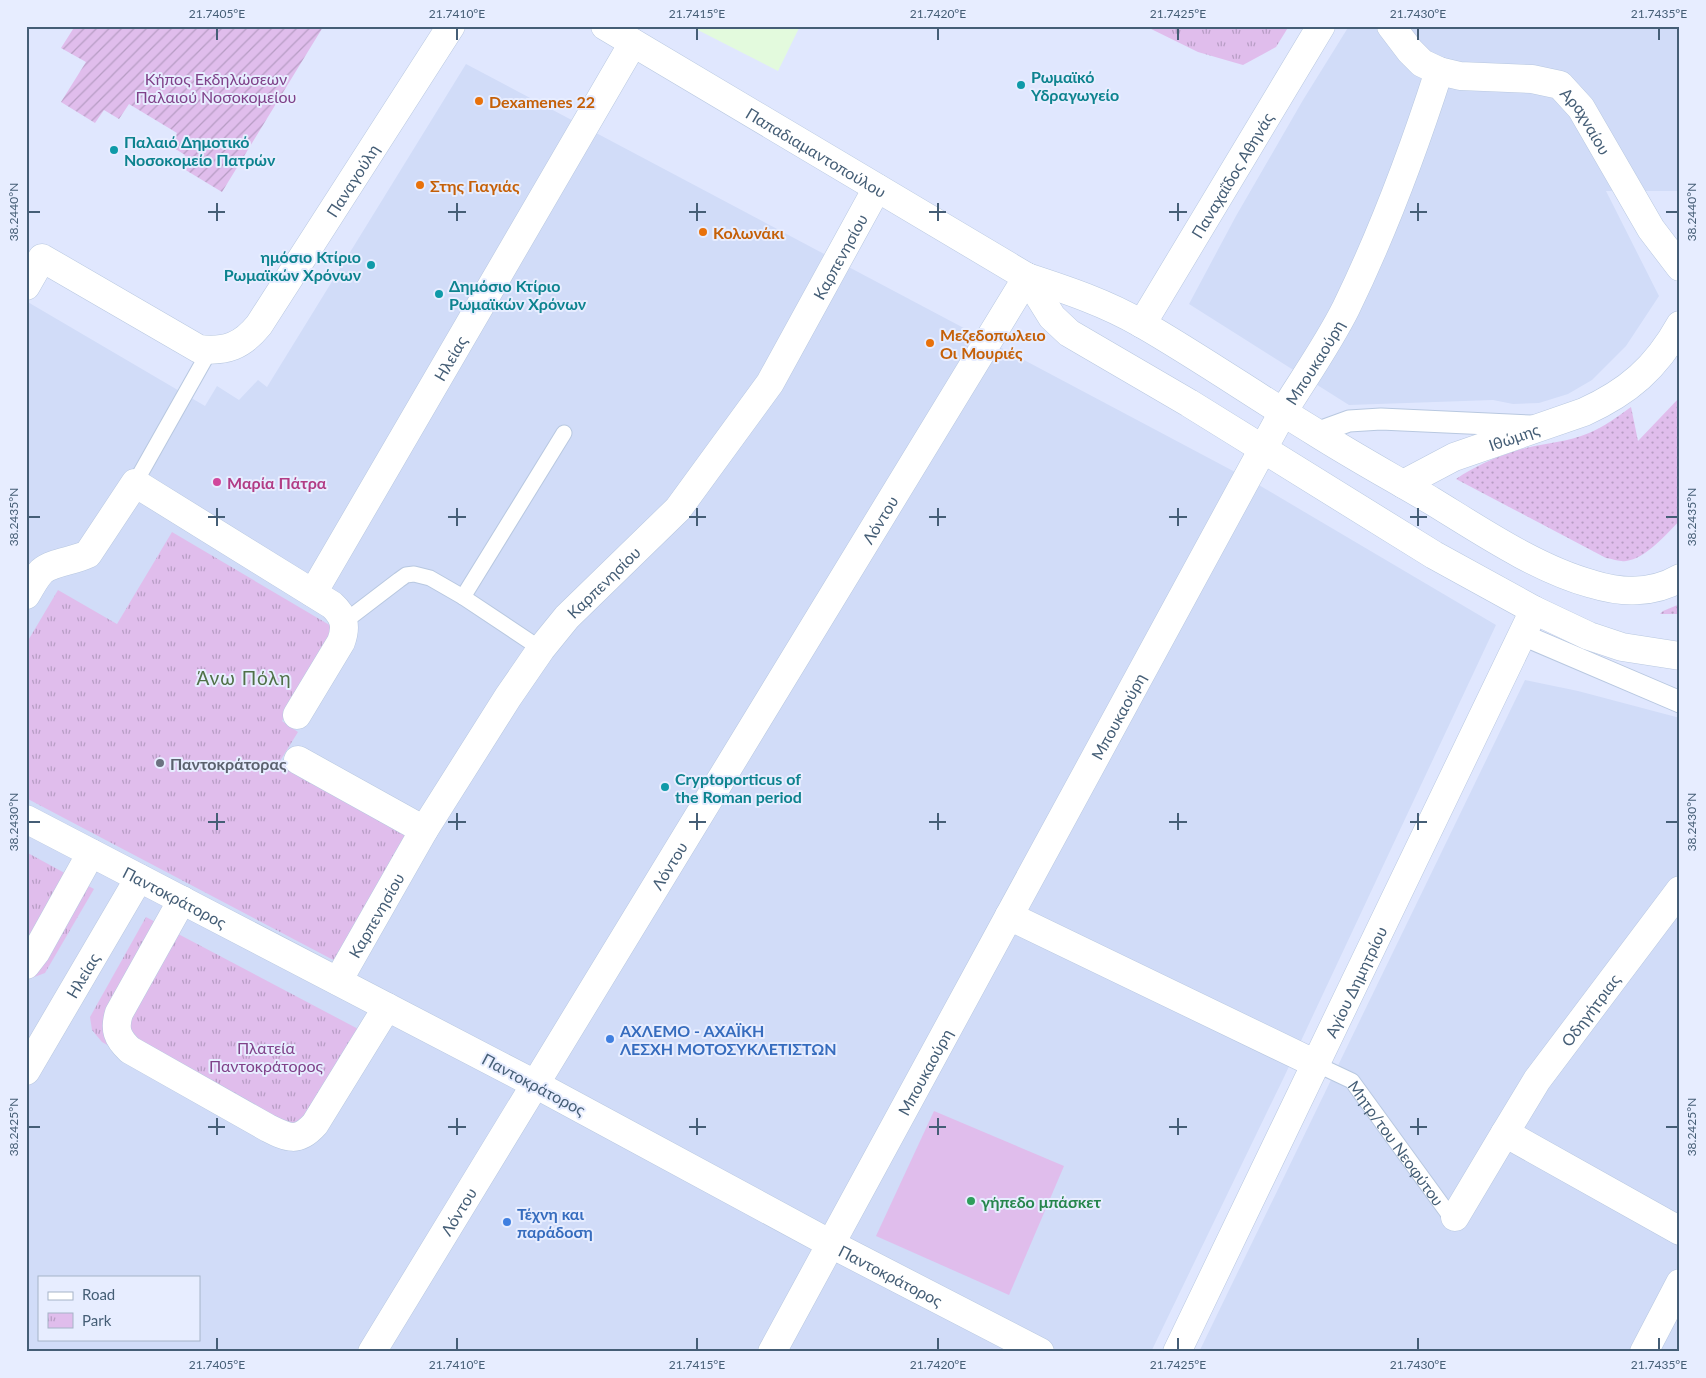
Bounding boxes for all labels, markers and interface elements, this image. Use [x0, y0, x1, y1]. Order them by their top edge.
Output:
text: 21.7405°E [189, 6, 245, 21]
text: 21.7410°E [429, 6, 485, 21]
text: 21.7415°E [669, 6, 725, 21]
text: 21.7420°E [910, 6, 966, 21]
text: 21.7425°E [1150, 6, 1206, 21]
text: 21.7430°E [1390, 6, 1446, 21]
text: 21.7435°E [1631, 6, 1687, 21]
place label: Ρωμαϊκό Υδραγωγείο [1030, 67, 1119, 104]
park label: Κήπος Εκδηλώσεων Παλαιού Νοσοκομείου [136, 69, 296, 106]
marker: Ρωμαϊκό Υδραγωγείο [1015, 79, 1027, 91]
street label: Αραχναίου [1557, 83, 1615, 158]
place label: Dexamenes 22 [489, 92, 595, 111]
marker: Dexamenes 22 [473, 95, 485, 107]
street label: Παπαδιαμαντοπούλου [743, 103, 890, 201]
street label: Παναχαΐδος Αθηνάς [1187, 108, 1277, 241]
place label: Παλαιό Δημοτικό Νοσοκομείο Πατρών [124, 132, 276, 169]
street label: Παναγούλη [322, 140, 382, 220]
marker: Παλαιό Δημοτικό Νοσοκομείο Πατρών [108, 144, 120, 156]
place label: Στης Γιαγιάς [430, 176, 520, 195]
marker: Στης Γιαγιάς [414, 179, 426, 191]
text: 38.2440°N [6, 183, 21, 241]
text: 38.2440°N [1684, 183, 1699, 241]
street label: Καρπενησίου [808, 210, 871, 302]
place label: Κολωνάκι [713, 223, 785, 242]
marker: Κολωνάκι [697, 226, 709, 238]
place label: ημόσιο Κτίριο Ρωμαϊκών Χρόνων [224, 247, 362, 284]
marker: ημόσιο Κτίριο Ρωμαϊκών Χρόνων [365, 259, 377, 271]
place label: Δημόσιο Κτίριο Ρωμαϊκών Χρόνων [449, 276, 587, 313]
marker: Δημόσιο Κτίριο Ρωμαϊκών Χρόνων [433, 288, 445, 300]
street label: Μπουκαούρη [1281, 316, 1347, 408]
place label: Μεζεδοπωλειο Οι Μουριές [940, 325, 1046, 362]
street label: Ηλείας [429, 332, 471, 384]
marker: Μεζεδοπωλειο Οι Μουριές [924, 337, 936, 349]
street label: Ιθώμης [1486, 419, 1542, 454]
place label: Μαρία Πάτρα [227, 473, 327, 492]
marker: Μαρία Πάτρα [211, 476, 223, 488]
text: 38.2435°N [6, 488, 21, 546]
text: 38.2435°N [1684, 488, 1699, 546]
street label: Λόντου [857, 492, 901, 547]
street label: Καρπενησίου [563, 542, 644, 622]
district label: Άνω Πόλη [196, 666, 292, 689]
street label: Μπουκαούρη [1087, 669, 1149, 762]
place label: Παντοκράτορας [170, 754, 287, 773]
marker: Παντοκράτορας [154, 757, 166, 769]
place label: Cryptoporticus of the Roman period [675, 769, 802, 806]
marker: Cryptoporticus of the Roman period [659, 781, 671, 793]
text: 38.2430°N [6, 793, 21, 851]
text: 38.2430°N [1684, 793, 1699, 851]
street label: Λόντου [647, 838, 690, 893]
street label: Παντοκράτορος [120, 862, 230, 932]
street label: Καρπενησίου [344, 869, 407, 961]
street label: Αγίου Δημητρίου [1320, 923, 1390, 1040]
street label: Ηλείας [62, 949, 103, 1001]
street label: Οδηγήτριας [1557, 969, 1624, 1050]
place label: ΑΧΛΕΜΟ - ΑΧΑΪΚΗ ΛΕΣΧΗ ΜΟΤΟΣΥΚΛΕΤΙΣΤΩΝ [619, 1021, 837, 1058]
street label: Μπουκαούρη [893, 1025, 956, 1118]
marker: ΑΧΛΕΜΟ - ΑΧΑΪΚΗ ΛΕΣΧΗ ΜΟΤΟΣΥΚΛΕΤΙΣΤΩΝ [604, 1033, 616, 1045]
park label: Πλατεία Παντοκράτορος [209, 1038, 324, 1075]
street label: Παντοκράτορος [479, 1049, 589, 1119]
street label: Μητρ/του Νεοφύτου [1345, 1076, 1449, 1209]
text: 38.2425°N [6, 1098, 21, 1156]
text: 38.2425°N [1684, 1098, 1699, 1156]
street label: Λόντου [436, 1184, 480, 1239]
place label: γήπεδο μπάσκετ [981, 1192, 1101, 1211]
marker: γήπεδο μπάσκετ [965, 1195, 977, 1207]
place label: Τέχνη και παράδοση [517, 1204, 593, 1241]
marker: Τέχνη και παράδοση [501, 1216, 513, 1228]
street label: Παντοκράτορος [836, 1240, 947, 1310]
legend [38, 1276, 200, 1340]
text: Road [82, 1285, 115, 1303]
text: Park [82, 1311, 112, 1329]
text: 21.7405°E [189, 1357, 245, 1372]
text: 21.7410°E [429, 1357, 485, 1372]
text: 21.7415°E [669, 1357, 725, 1372]
text: 21.7420°E [910, 1357, 966, 1372]
text: 21.7425°E [1150, 1357, 1206, 1372]
text: 21.7430°E [1390, 1357, 1446, 1372]
text: 21.7435°E [1631, 1357, 1687, 1372]

